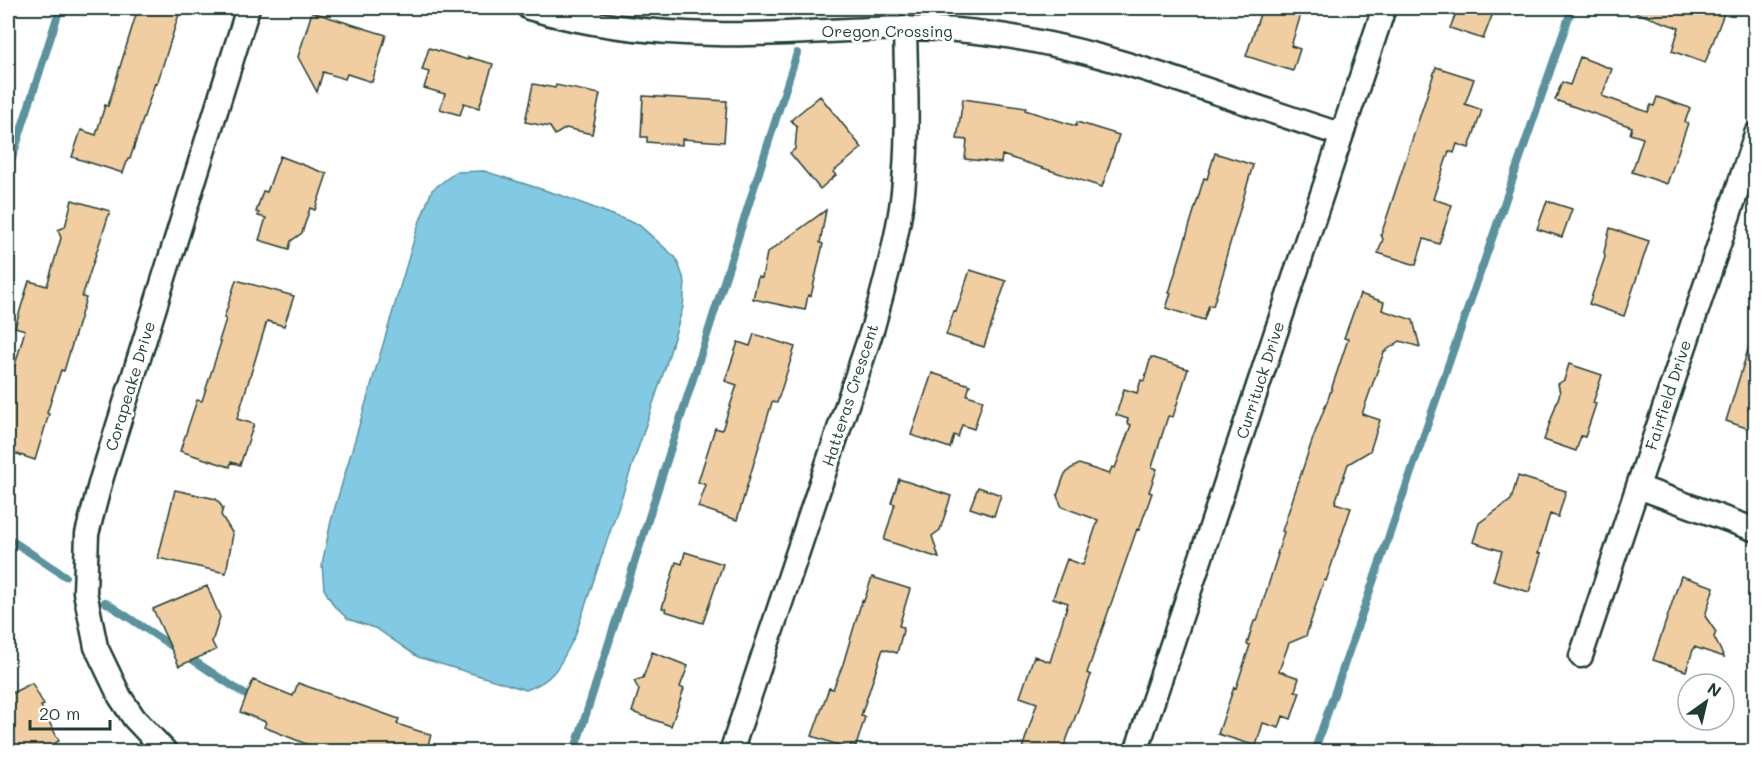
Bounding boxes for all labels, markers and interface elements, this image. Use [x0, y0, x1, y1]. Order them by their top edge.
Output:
street label: Oregon Crossing [822, 20, 952, 41]
street label: Corapeake Drive [100, 318, 159, 453]
street label: Currituck Drive [1231, 318, 1288, 441]
street label: Hatteras Crescent [817, 321, 882, 469]
street label: Fairfield Drive [1640, 337, 1695, 453]
north arrow [1676, 672, 1736, 732]
text: N [1704, 677, 1726, 701]
scale bar [30, 693, 110, 731]
text: 20 m [39, 701, 80, 725]

